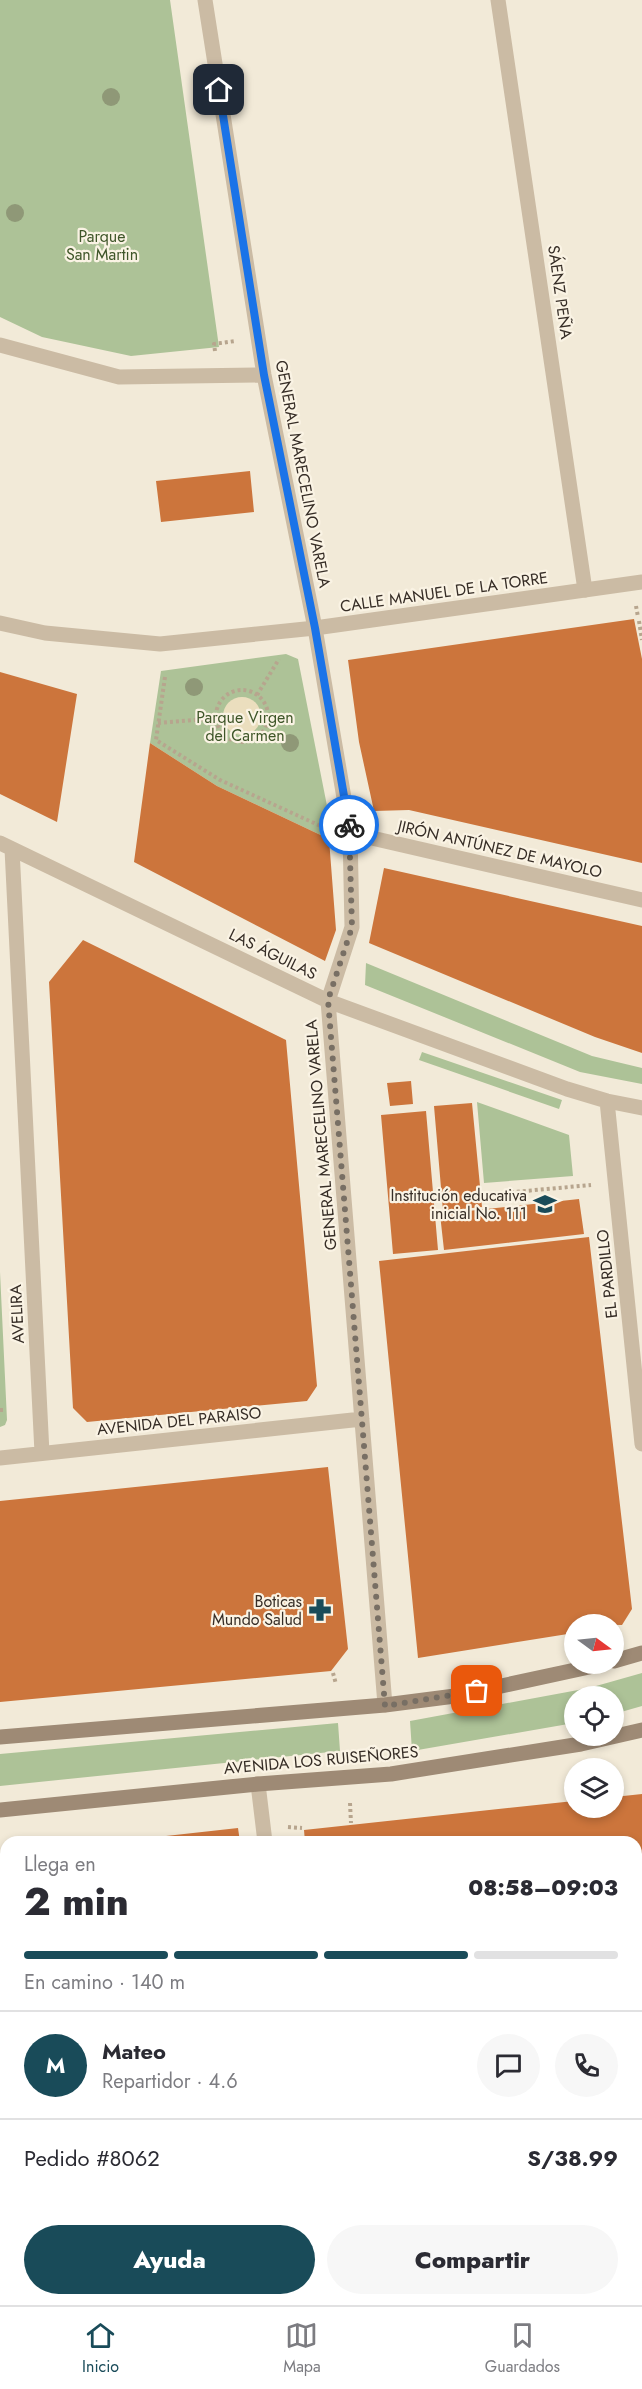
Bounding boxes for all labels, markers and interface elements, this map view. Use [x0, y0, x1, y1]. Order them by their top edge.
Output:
pin [193, 64, 244, 115]
icon: home [202, 73, 235, 106]
park label: Parque San Martin [66, 225, 138, 266]
street label: SÁENZ PEÑA [542, 244, 578, 341]
street label: GENERAL MARECELINO VARELA [270, 358, 336, 590]
street label: CALLE MANUEL DE LA TORRE [339, 566, 549, 618]
park label: Parque Virgen del Carmen [196, 706, 294, 747]
courier [319, 795, 379, 855]
icon: bike [333, 809, 366, 842]
street label: JIRÓN ANTÚNEZ DE MAYOLO [394, 814, 604, 884]
street label: LAS ÁGUILAS [225, 923, 321, 985]
street label: GENERAL MARECELINO VARELA [299, 1018, 343, 1251]
place label: Institución educativa inicial No. 111 [390, 1184, 527, 1225]
school or university icon: Institución educativa inicial No. 111 [532, 1191, 558, 1217]
street label: EL PARDILLO [591, 1228, 623, 1320]
street label: AVELIRA [4, 1284, 30, 1344]
street label: AVENIDA DEL PARAISO [96, 1401, 262, 1441]
place label: Boticas Mundo Salud [212, 1590, 302, 1631]
pharmacy icon: Boticas Mundo Salud [307, 1597, 333, 1623]
north arrow [564, 1614, 624, 1674]
map controls [564, 1614, 624, 1818]
pin [451, 1665, 502, 1716]
icon: bag [460, 1674, 493, 1707]
button: locate [564, 1686, 624, 1746]
street label: AVENIDA LOS RUISEÑORES [223, 1740, 420, 1780]
button: layers [564, 1758, 624, 1818]
text: Llega en [24, 1850, 96, 1879]
text: 08:58–09:03 [468, 1871, 618, 1903]
text: 2 min [24, 1873, 129, 1930]
text: En camino · 140 m [24, 1968, 185, 1997]
button: chat [477, 2034, 540, 2097]
button: phone [555, 2034, 618, 2097]
text: Mateo [102, 2035, 166, 2067]
text: M [46, 2049, 65, 2081]
text: Repartidor · 4.6 [102, 2067, 238, 2096]
text: Pedido #8062 [24, 2142, 160, 2174]
text: S/38.99 [527, 2142, 618, 2174]
button: Ayuda [24, 2225, 315, 2294]
button: Compartir [327, 2225, 618, 2294]
tab: Inicio [82, 2319, 119, 2378]
tab: Mapa [283, 2319, 321, 2378]
tab: Guardados [485, 2319, 560, 2378]

